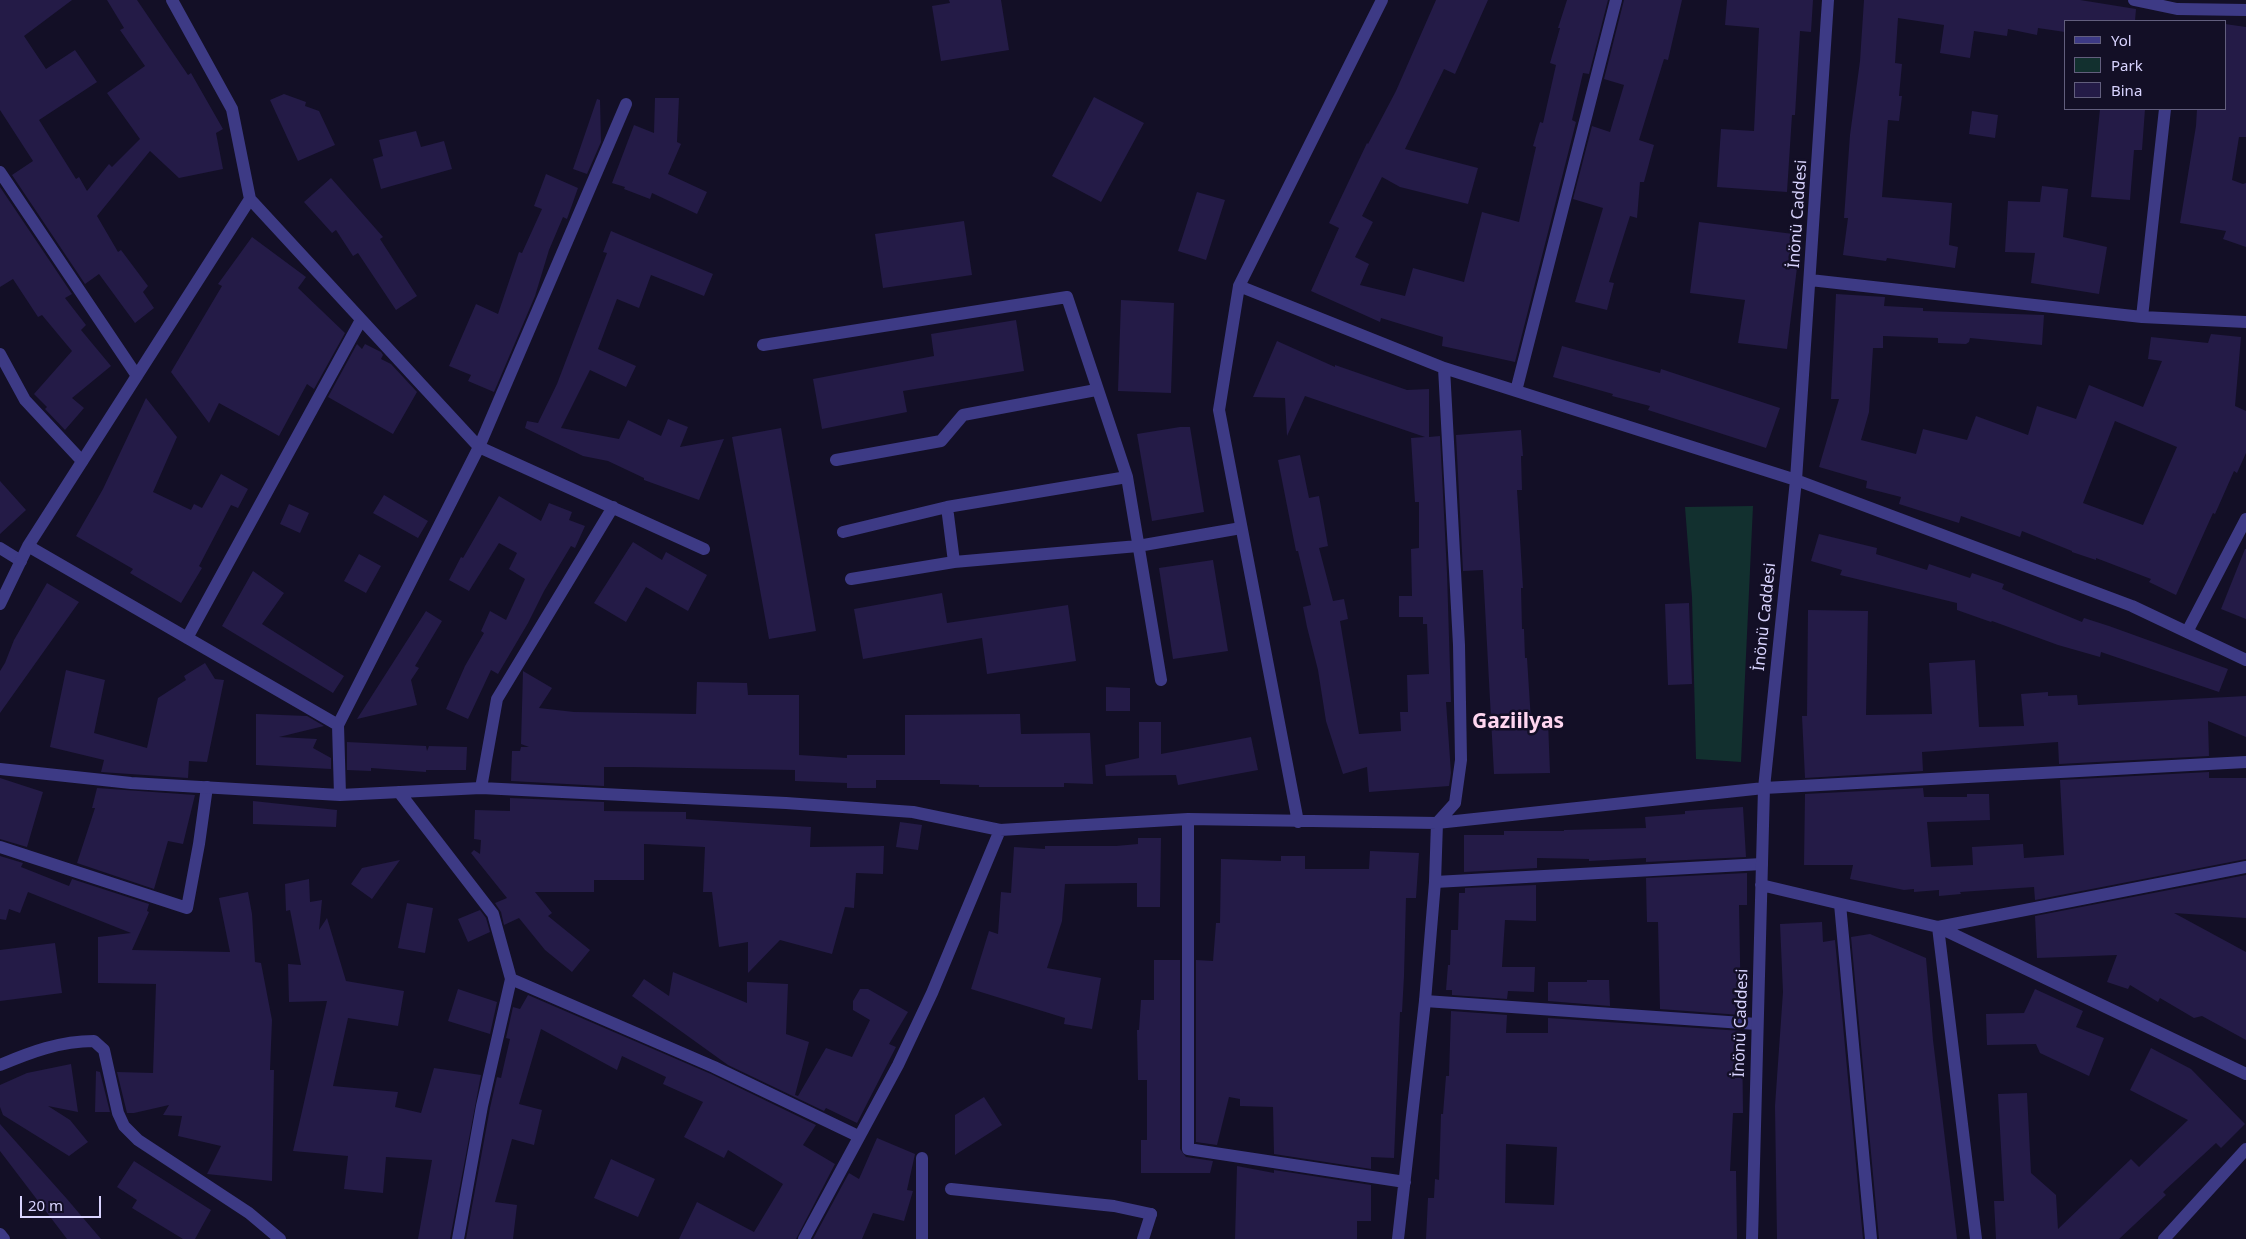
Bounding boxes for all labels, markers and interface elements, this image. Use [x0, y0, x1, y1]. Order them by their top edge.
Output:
legend [2064, 20, 2226, 110]
text: Yol [2111, 30, 2132, 50]
text: Park [2111, 55, 2143, 75]
text: Bina [2111, 80, 2142, 100]
street label: İnönü Caddesi [1785, 159, 1811, 269]
street label: İnönü Caddesi [1750, 562, 1780, 672]
district label: Gaziilyas [1472, 709, 1564, 735]
street label: İnönü Caddesi [1730, 968, 1752, 1078]
scale bar [22, 1186, 104, 1218]
text: 20 m [28, 1195, 63, 1215]

